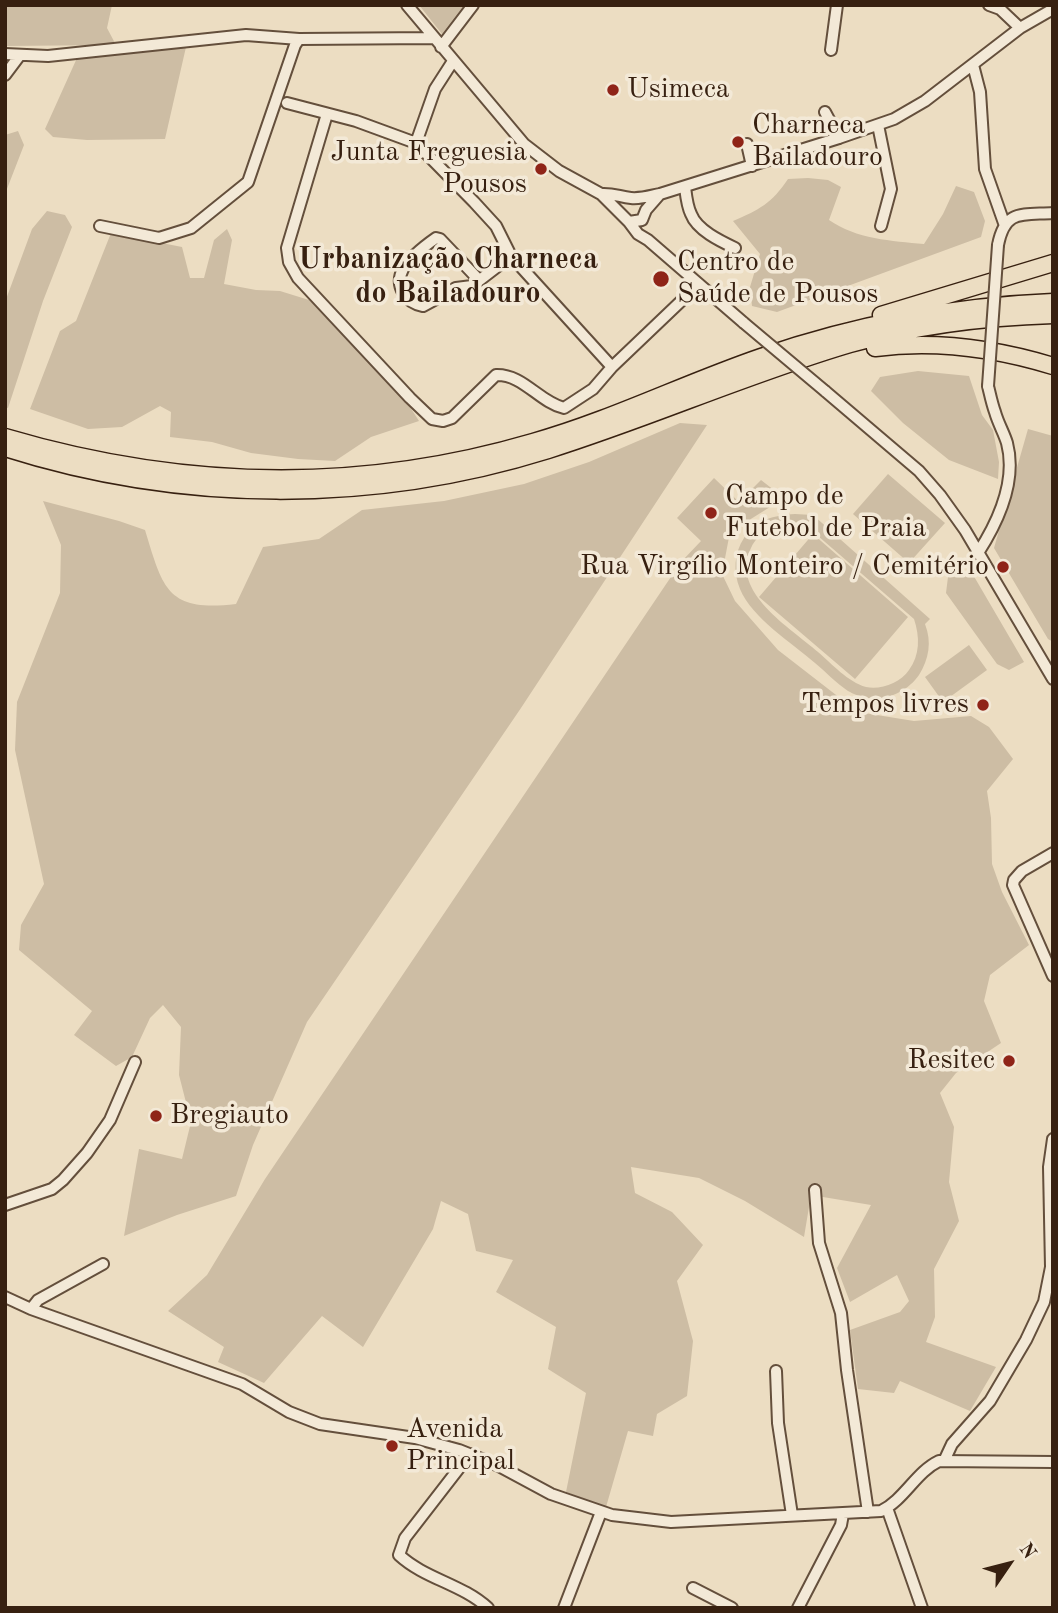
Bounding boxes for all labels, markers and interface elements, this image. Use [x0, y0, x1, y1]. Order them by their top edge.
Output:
place label: Usimeca [627, 73, 730, 107]
marker: Usimeca [605, 82, 621, 98]
place label: Charneca Bailadouro [752, 109, 883, 175]
marker: Charneca Bailadouro [730, 134, 746, 150]
place label: Junta Freguesia Pousos [331, 136, 527, 202]
marker: Junta Freguesia Pousos [533, 161, 549, 177]
district label: Urbanização Charneca do Bailadouro [298, 242, 598, 312]
place label: Centro de Saúde de Pousos [677, 246, 878, 312]
marker: Centro de Saúde de Pousos [651, 269, 671, 289]
place label: Campo de Futebol de Praia [725, 480, 926, 546]
marker: Campo de Futebol de Praia [703, 505, 719, 521]
place label: Rua Virgílio Monteiro / Cemitério [580, 550, 989, 584]
marker: Rua Virgílio Monteiro / Cemitério [995, 559, 1011, 575]
place label: Tempos livres [801, 688, 969, 722]
marker: Tempos livres [975, 697, 991, 713]
place label: Resitec [907, 1044, 995, 1078]
marker: Resitec [1001, 1053, 1017, 1069]
place label: Bregiauto [170, 1099, 289, 1133]
marker: Bregiauto [148, 1108, 164, 1124]
place label: Avenida Principal [406, 1413, 515, 1479]
marker: Avenida Principal [384, 1438, 400, 1454]
north arrow [974, 1529, 1044, 1599]
text: N [1015, 1540, 1039, 1563]

